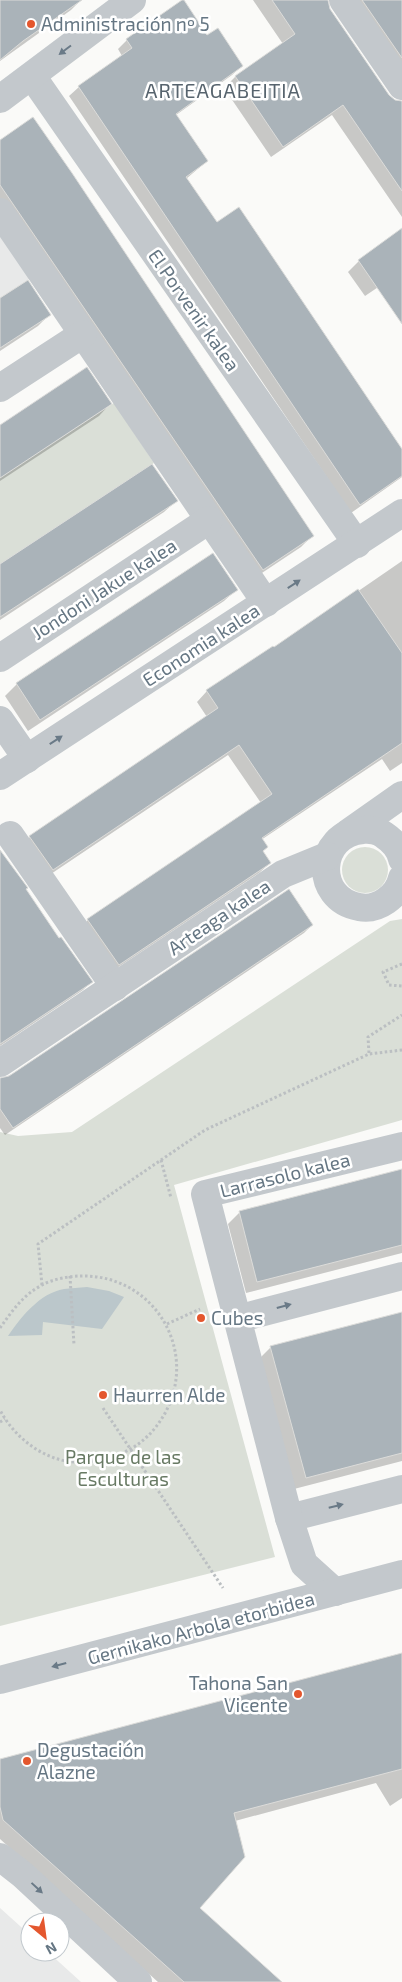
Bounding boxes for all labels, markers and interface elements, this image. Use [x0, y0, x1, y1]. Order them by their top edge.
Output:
place label: Administración nº 5 [41, 12, 210, 35]
marker: Administración nº 5 [25, 18, 37, 30]
one-way arrow [59, 45, 72, 56]
district label: ARTEAGABEITIA [145, 78, 301, 102]
street label: El Porvenir kalea [144, 244, 245, 375]
street label: Jondoni Jakue kalea [27, 533, 180, 644]
one-way arrow [288, 579, 301, 589]
street label: Economia kalea [138, 598, 264, 691]
one-way arrow [49, 735, 62, 744]
street label: Arteaga kalea [163, 874, 274, 959]
street label: Larrasolo kalea [217, 1147, 352, 1202]
one-way arrow [277, 1302, 292, 1310]
place label: Cubes [211, 1306, 263, 1329]
marker: Cubes [195, 1312, 207, 1324]
place label: Haurren Alde [113, 1383, 226, 1406]
marker: Haurren Alde [97, 1389, 109, 1401]
park label: Parque de las Esculturas [65, 1445, 181, 1490]
one-way arrow [328, 1502, 344, 1510]
street label: Gernikako Arbola etorbidea [85, 1586, 317, 1669]
one-way arrow [52, 1661, 67, 1669]
place label: Tahona San Vicente [189, 1671, 288, 1716]
marker: Tahona San Vicente [292, 1688, 304, 1700]
place label: Degustación Alazne [37, 1738, 144, 1783]
marker: Degustación Alazne [21, 1755, 33, 1767]
one-way arrow [31, 1882, 43, 1894]
north arrow [20, 1912, 70, 1962]
text: N [43, 1939, 60, 1959]

